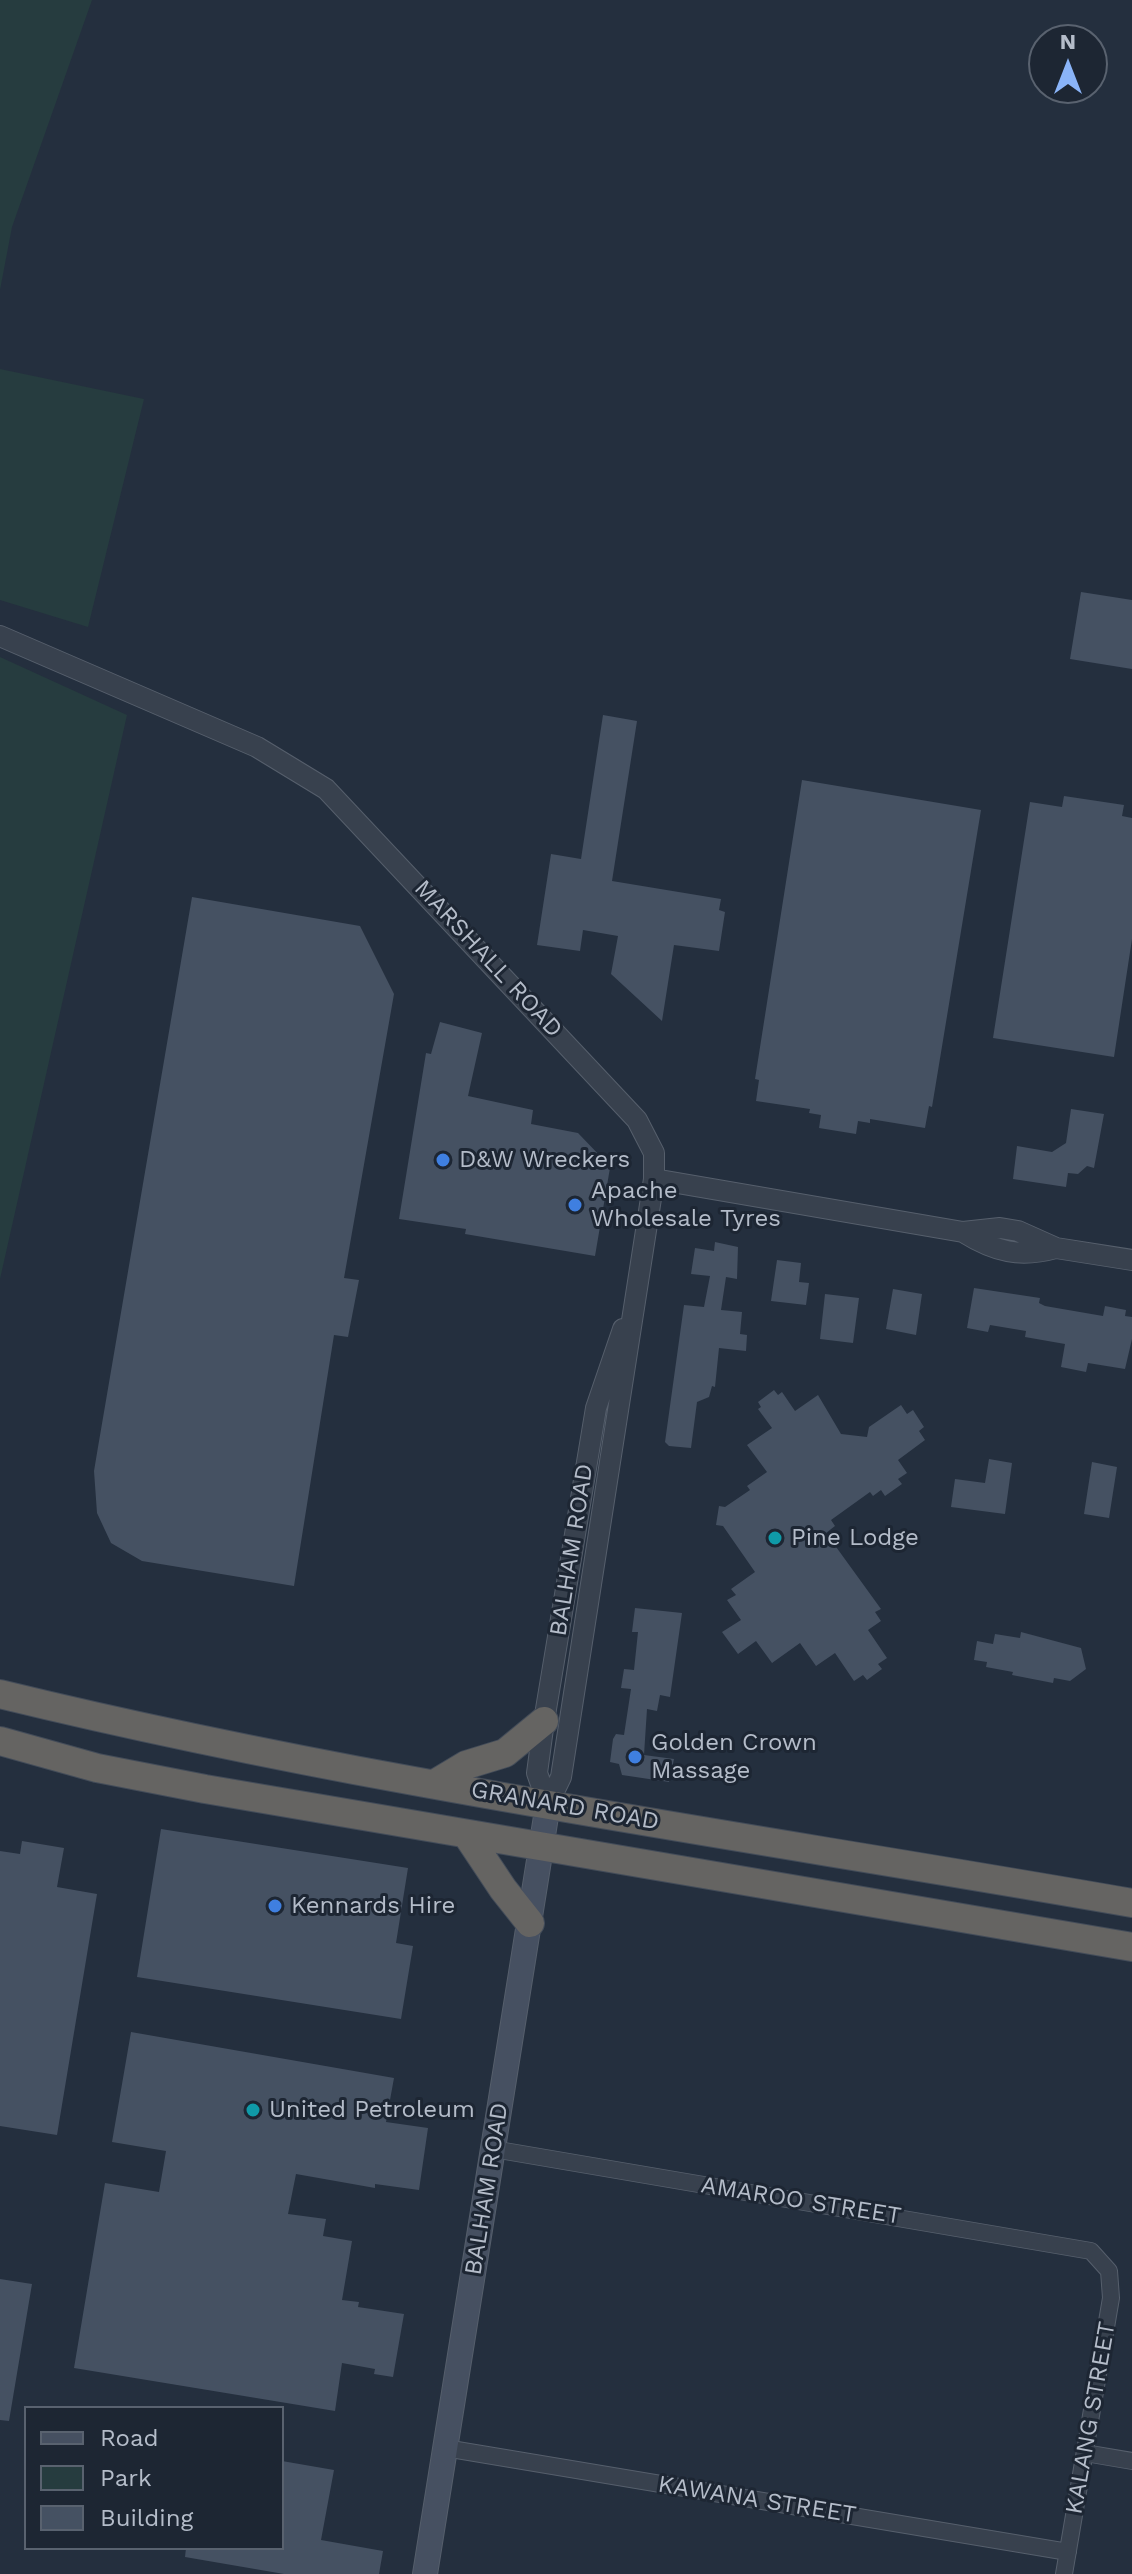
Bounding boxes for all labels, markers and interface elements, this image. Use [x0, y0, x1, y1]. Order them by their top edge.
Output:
north arrow [1028, 24, 1108, 104]
text: N [1060, 29, 1076, 54]
street label: MARSHALL ROAD [408, 874, 568, 1044]
place label: D&W Wreckers [459, 1146, 630, 1174]
marker: D&W Wreckers [434, 1151, 452, 1169]
place label: Apache Wholesale Tyres [591, 1177, 781, 1233]
marker: Apache Wholesale Tyres [566, 1196, 584, 1214]
street label: BALHAM ROAD [544, 1462, 600, 1638]
place label: Pine Lodge [791, 1524, 919, 1552]
marker: Pine Lodge [766, 1529, 784, 1547]
place label: Golden Crown Massage [651, 1729, 817, 1785]
marker: Golden Crown Massage [626, 1748, 644, 1766]
street label: GRANARD ROAD [469, 1775, 661, 1837]
place label: Kennards Hire [291, 1892, 455, 1920]
marker: Kennards Hire [266, 1897, 284, 1915]
place label: United Petroleum [269, 2096, 475, 2124]
marker: United Petroleum [244, 2101, 262, 2119]
street label: BALHAM ROAD [459, 2101, 515, 2277]
street label: AMAROO STREET [699, 2171, 903, 2231]
street label: KALANG STREET [1060, 2319, 1122, 2517]
legend [24, 2406, 284, 2550]
text: Road [100, 2424, 159, 2452]
text: Park [100, 2464, 152, 2492]
street label: KAWANA STREET [656, 2470, 858, 2530]
text: Building [100, 2504, 193, 2532]

